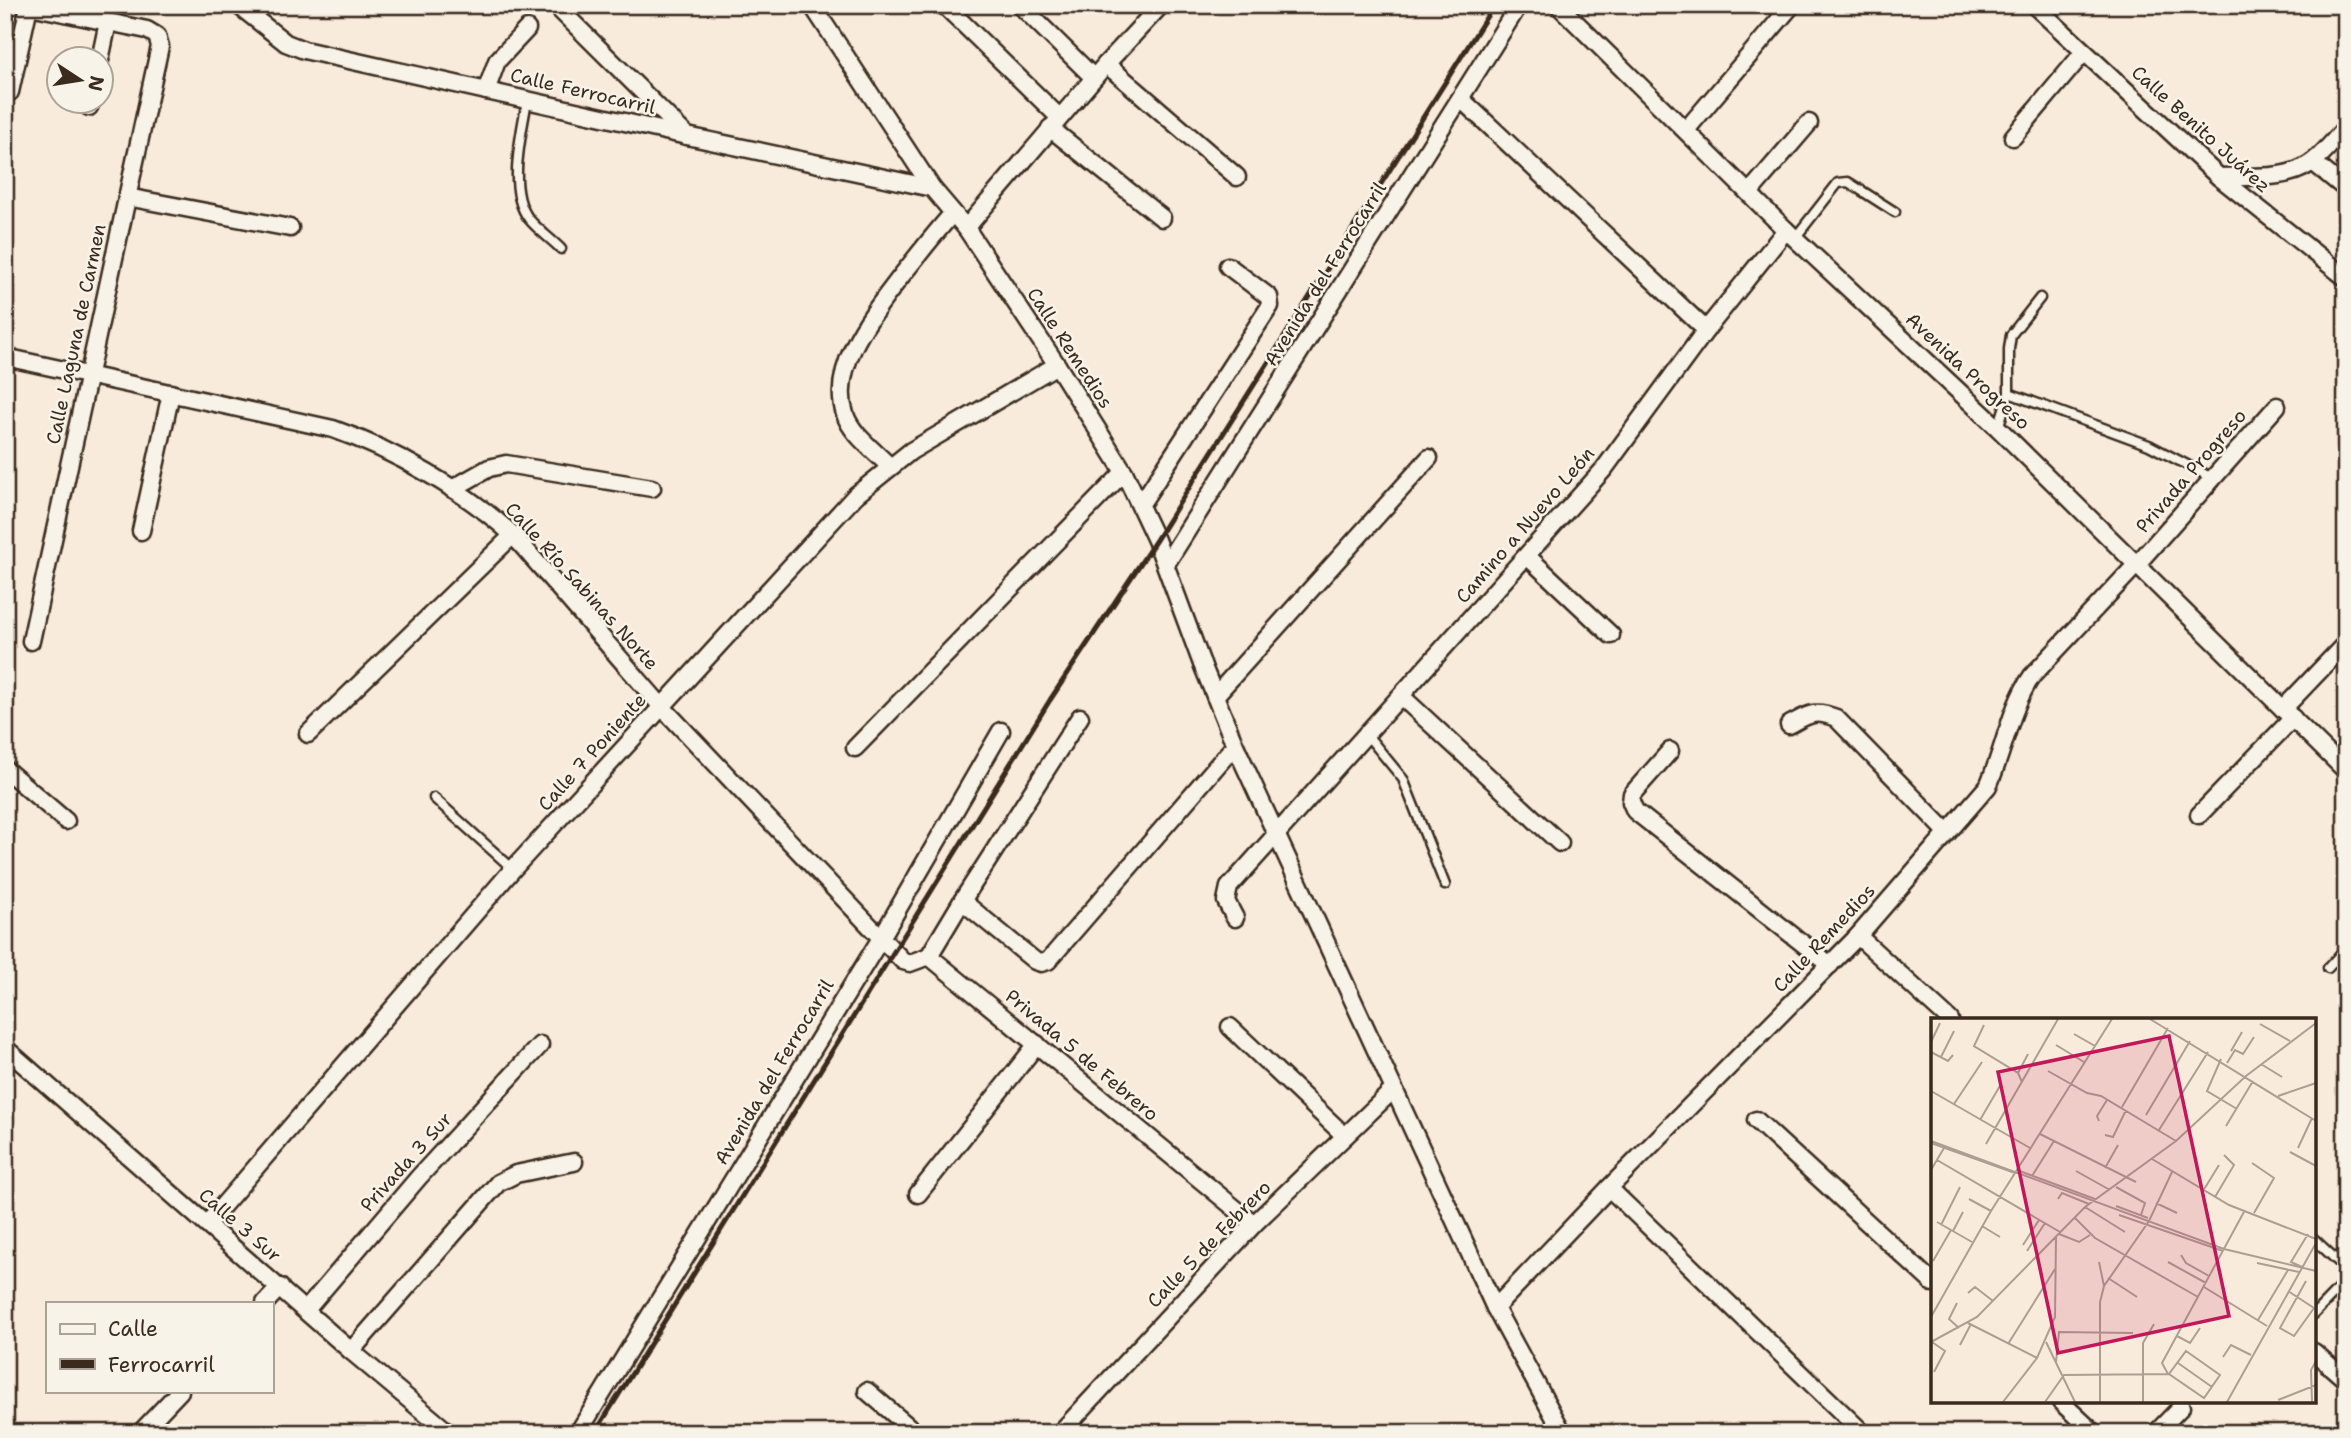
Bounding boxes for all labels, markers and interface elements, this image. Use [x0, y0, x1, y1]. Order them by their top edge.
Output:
north arrow [46, 46, 116, 116]
street label: Calle Benito Juárez [2126, 60, 2276, 198]
street label: Calle Ferrocarril [508, 62, 658, 120]
text: N [82, 73, 110, 93]
street label: Avenida del Ferrocarril [1258, 177, 1392, 371]
street label: Calle Laguna de Carmen [40, 222, 112, 446]
street label: Calle Remedios [1022, 283, 1118, 413]
street label: Avenida Progreso [1900, 307, 2036, 435]
street label: Privada Progreso [2130, 404, 2252, 538]
street label: Camino a Nuevo León [1450, 442, 1600, 608]
street label: Calle Río Sabinas Norte [500, 497, 664, 675]
street label: Calle 7 Poniente [532, 688, 652, 816]
street label: Calle Remedios [1767, 879, 1881, 997]
street label: Avenida del Ferrocarril [709, 974, 840, 1169]
street label: Privada 5 de Febrero [1000, 984, 1164, 1126]
inset map [1931, 1018, 2316, 1403]
street label: Privada 3 Sur [355, 1107, 457, 1217]
street label: Calle 5 de Febrero [1142, 1175, 1276, 1313]
street label: Calle 3 Sur [194, 1182, 286, 1268]
legend [46, 1302, 273, 1392]
text: Calle [108, 1315, 158, 1343]
text: Ferrocarril [108, 1351, 215, 1379]

